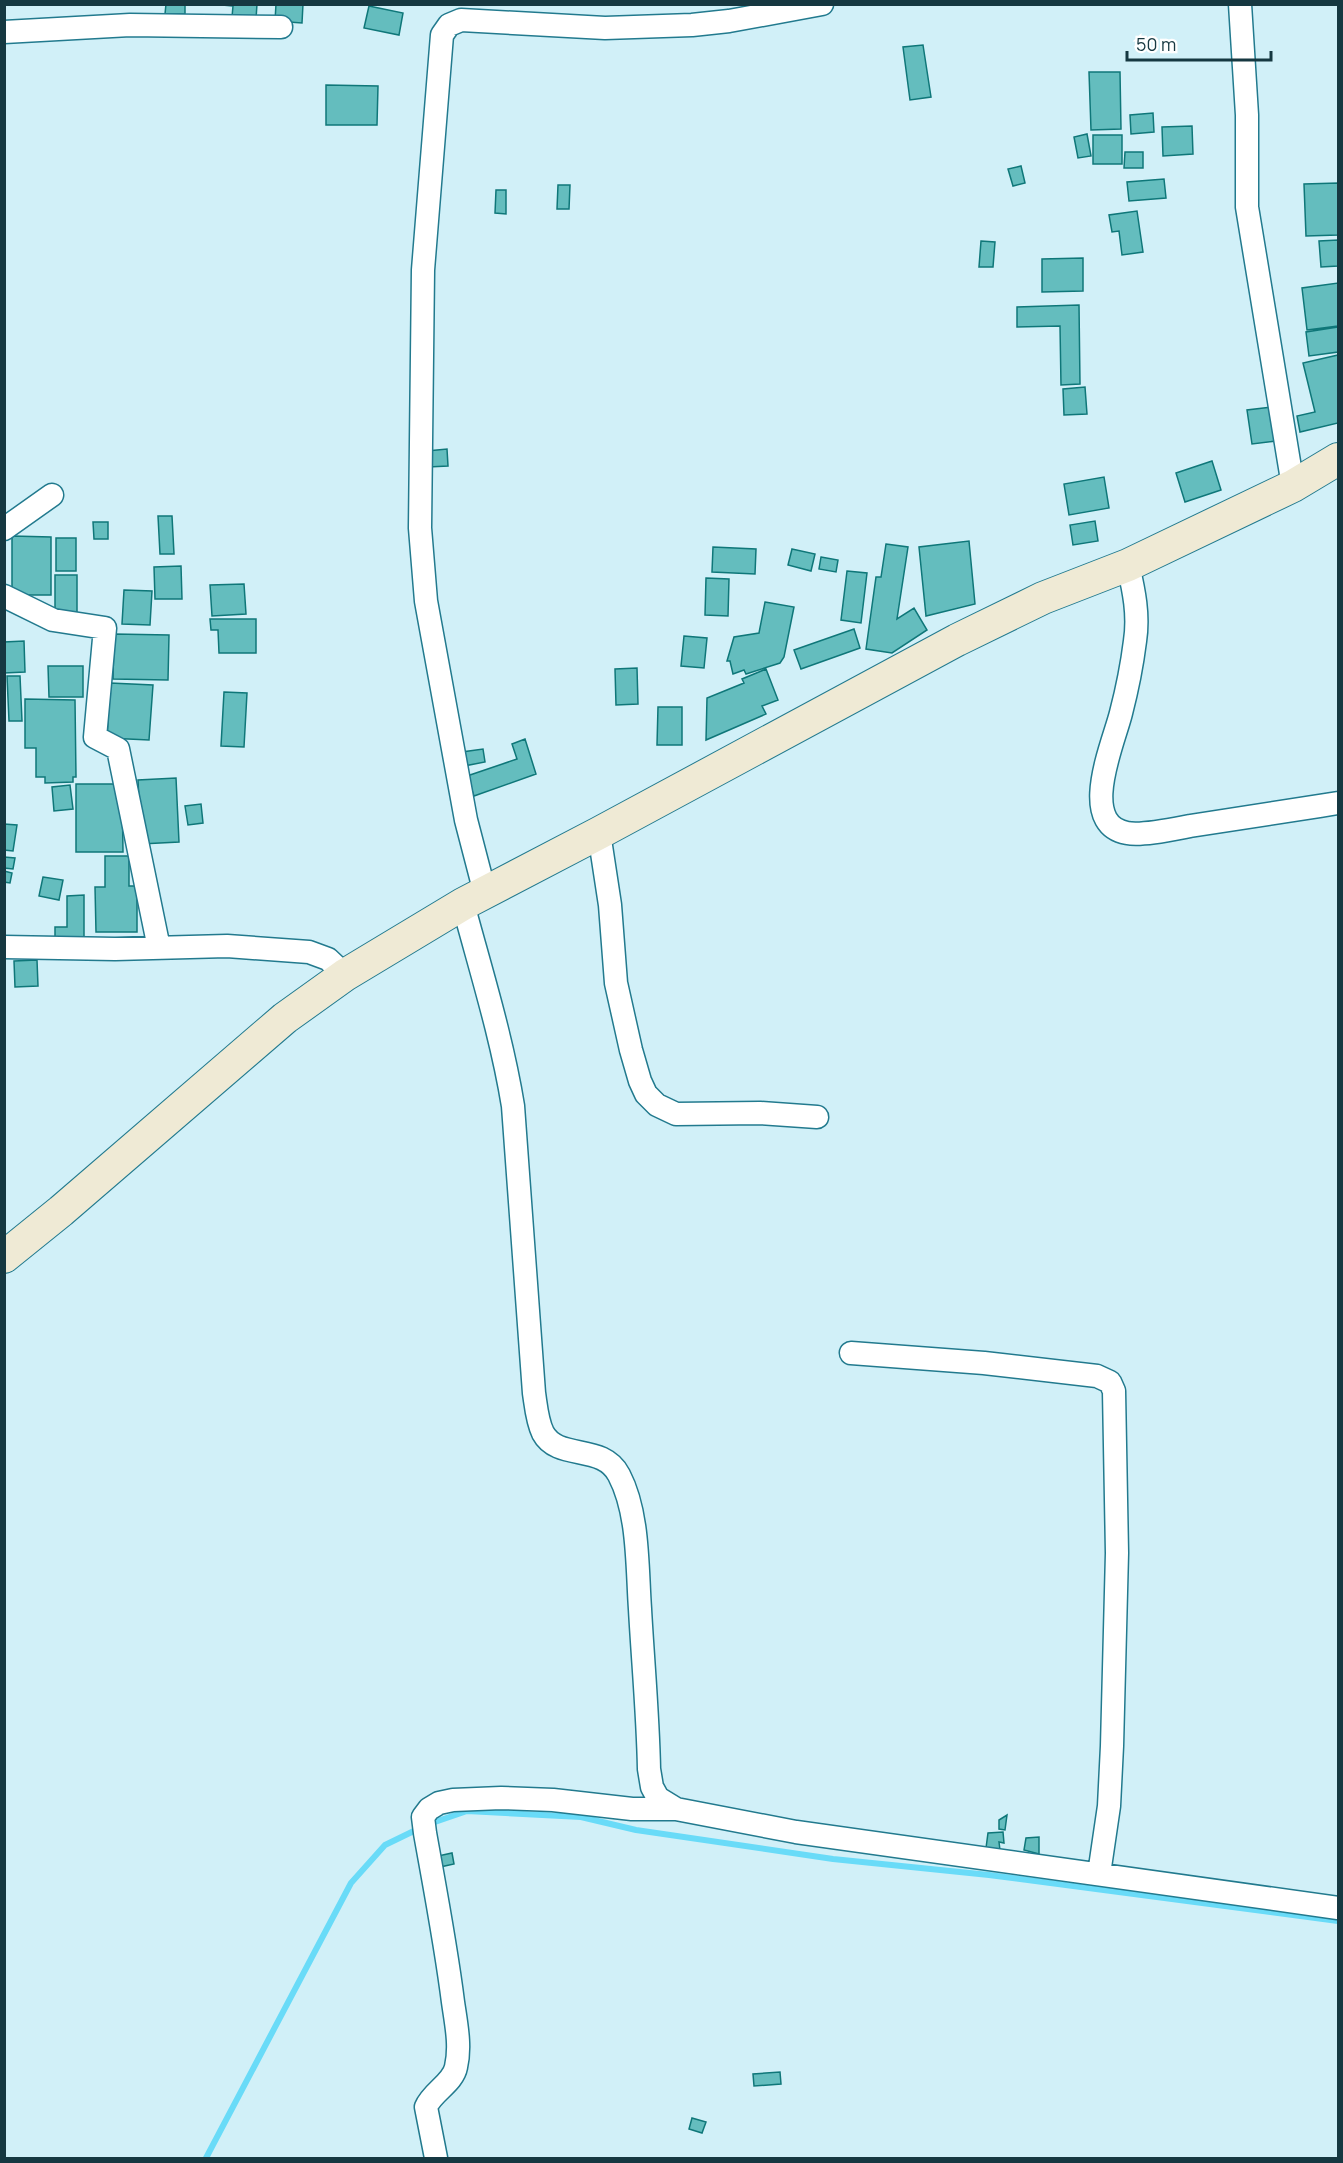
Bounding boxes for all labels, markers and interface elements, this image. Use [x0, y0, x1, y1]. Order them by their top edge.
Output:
scale bar [1127, 24, 1271, 62]
text: 50 m [1136, 32, 1176, 56]

